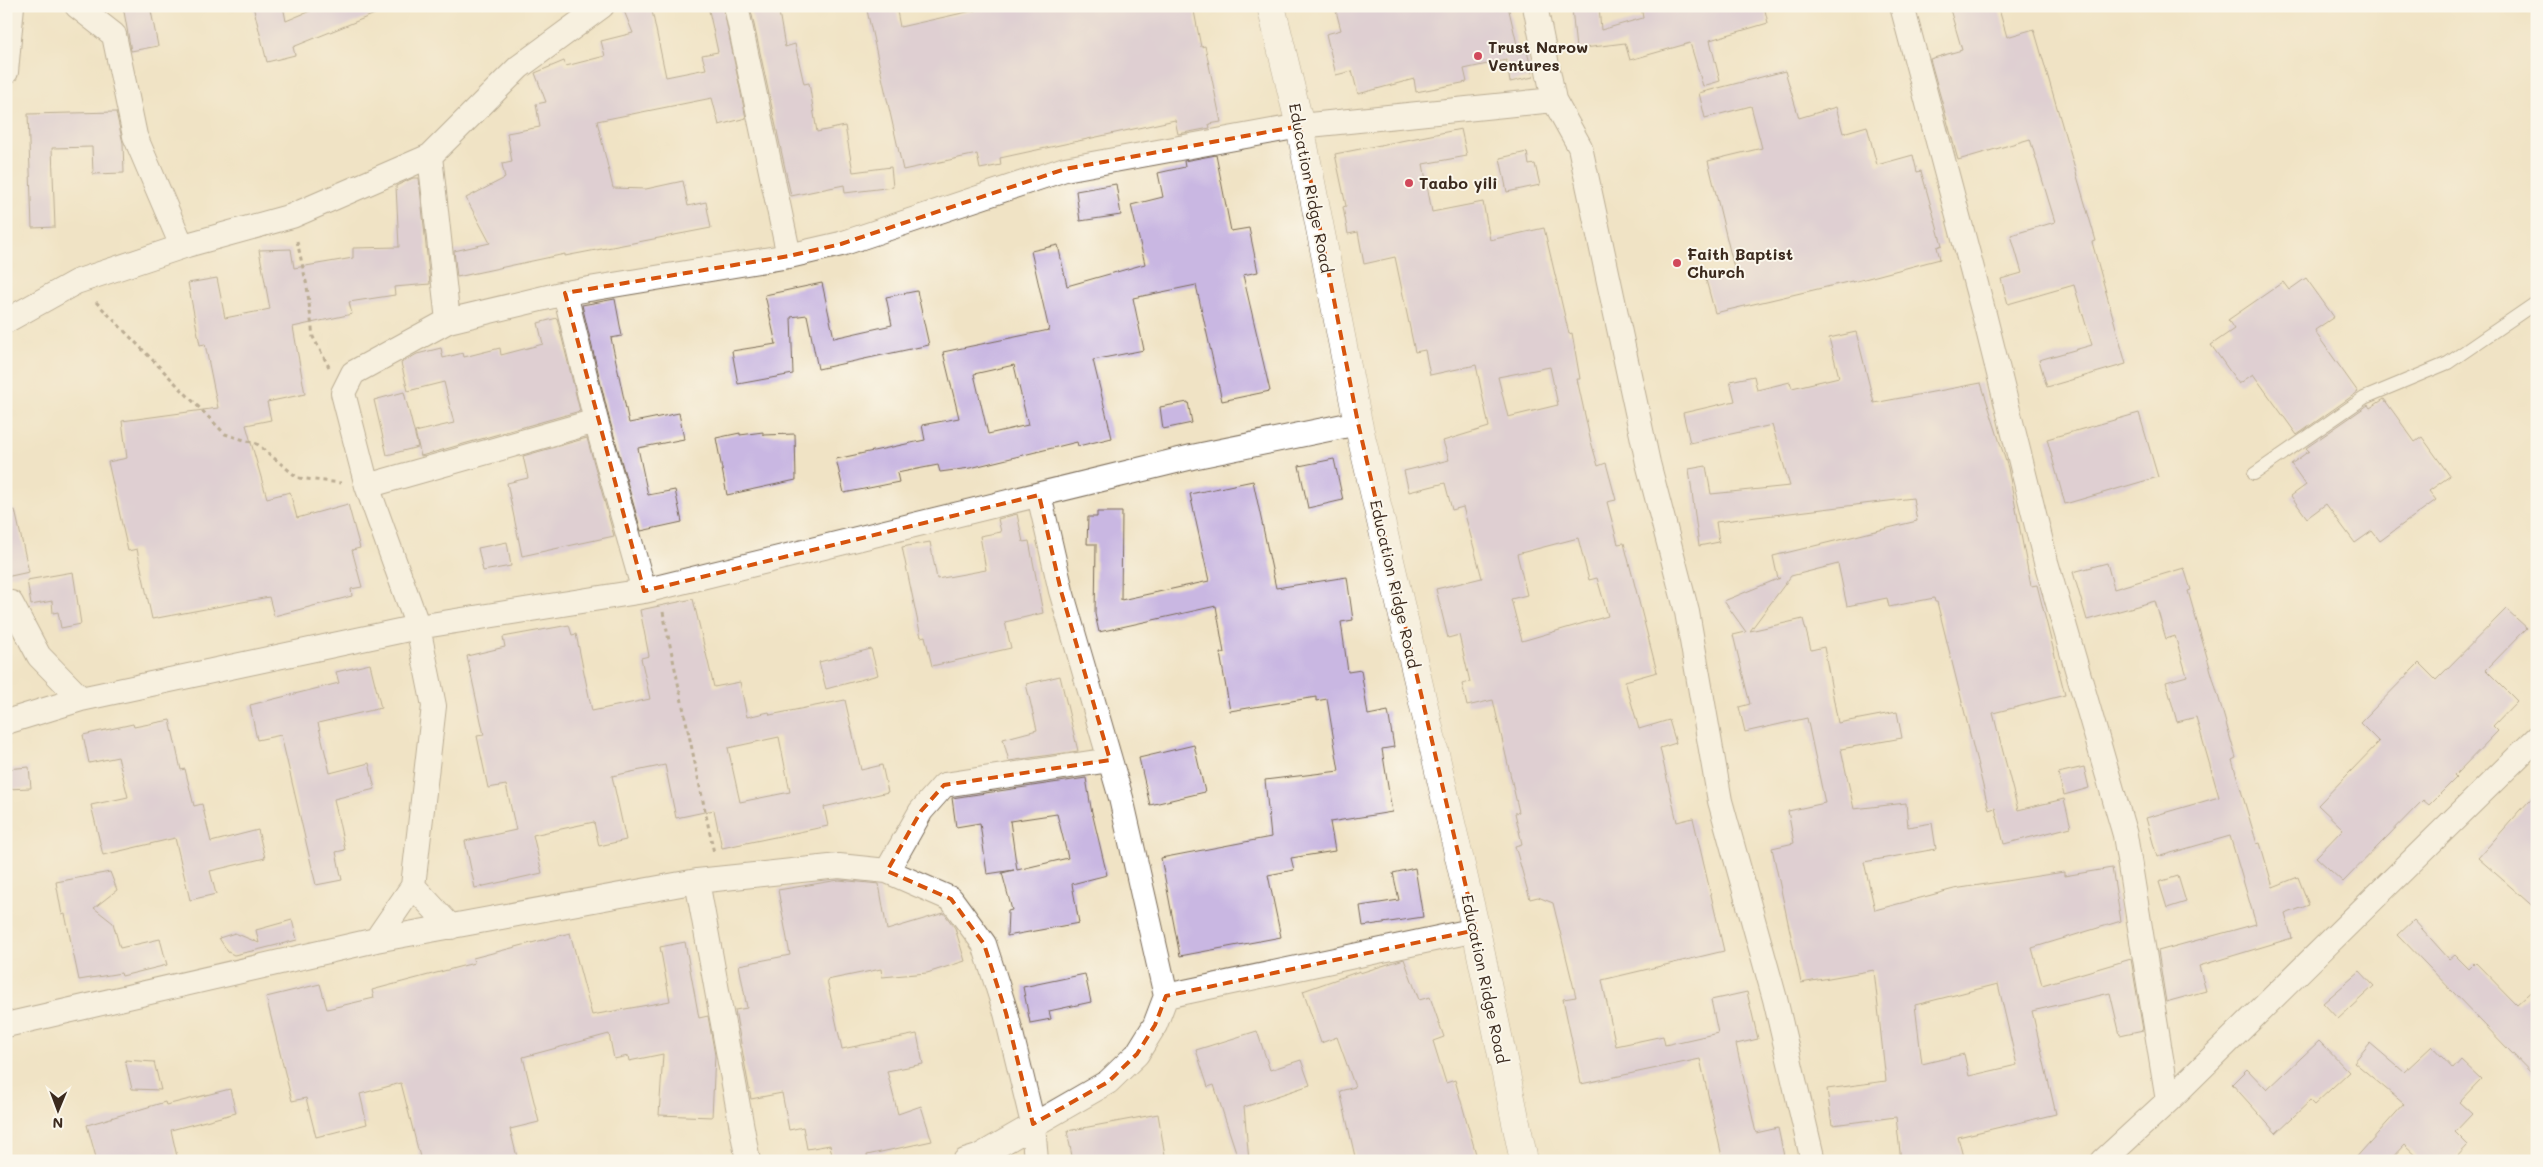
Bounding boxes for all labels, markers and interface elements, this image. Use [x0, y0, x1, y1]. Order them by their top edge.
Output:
place label: Trust Narow Ventures [1488, 36, 1588, 75]
marker: Trust Narow Ventures [1472, 50, 1484, 62]
street label: Education Ridge Road [1285, 101, 1338, 274]
place label: Taabo yili [1419, 172, 1498, 193]
marker: Taabo yili [1403, 177, 1415, 189]
place label: Faith Baptist Church [1687, 243, 1793, 282]
marker: Faith Baptist Church [1671, 257, 1683, 269]
street label: Education Ridge Road [1366, 498, 1425, 670]
street label: Education Ridge Road [1457, 892, 1514, 1065]
north arrow [32, 1084, 82, 1134]
text: N [52, 1114, 63, 1133]

